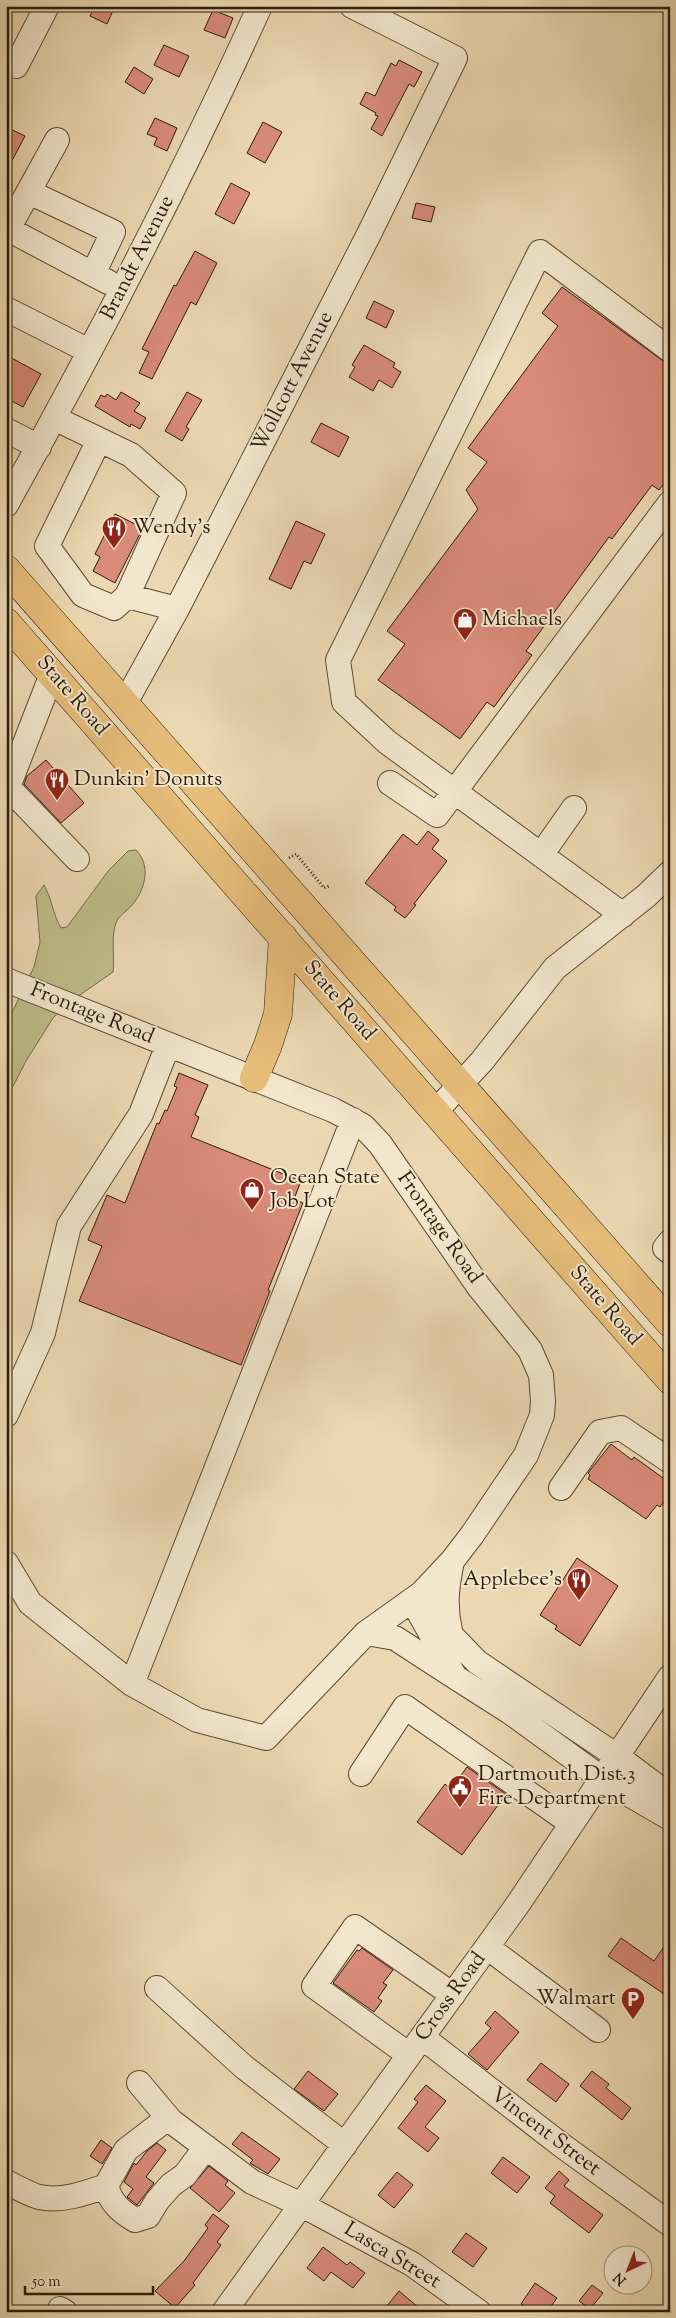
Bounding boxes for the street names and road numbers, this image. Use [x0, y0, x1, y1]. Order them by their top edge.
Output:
street label: Brandt Avenue [94, 190, 182, 326]
street label: Wollcott Avenue [245, 307, 341, 457]
street label: State Road [29, 649, 115, 743]
street label: State Road [296, 954, 382, 1048]
street label: Frontage Road [26, 976, 159, 1053]
street label: Frontage Road [389, 1166, 489, 1290]
street label: State Road [562, 1259, 648, 1353]
street label: Cross Road [408, 1946, 494, 2048]
street label: Vincent Street [484, 2081, 606, 2183]
street label: Lasca Street [338, 2215, 446, 2297]

